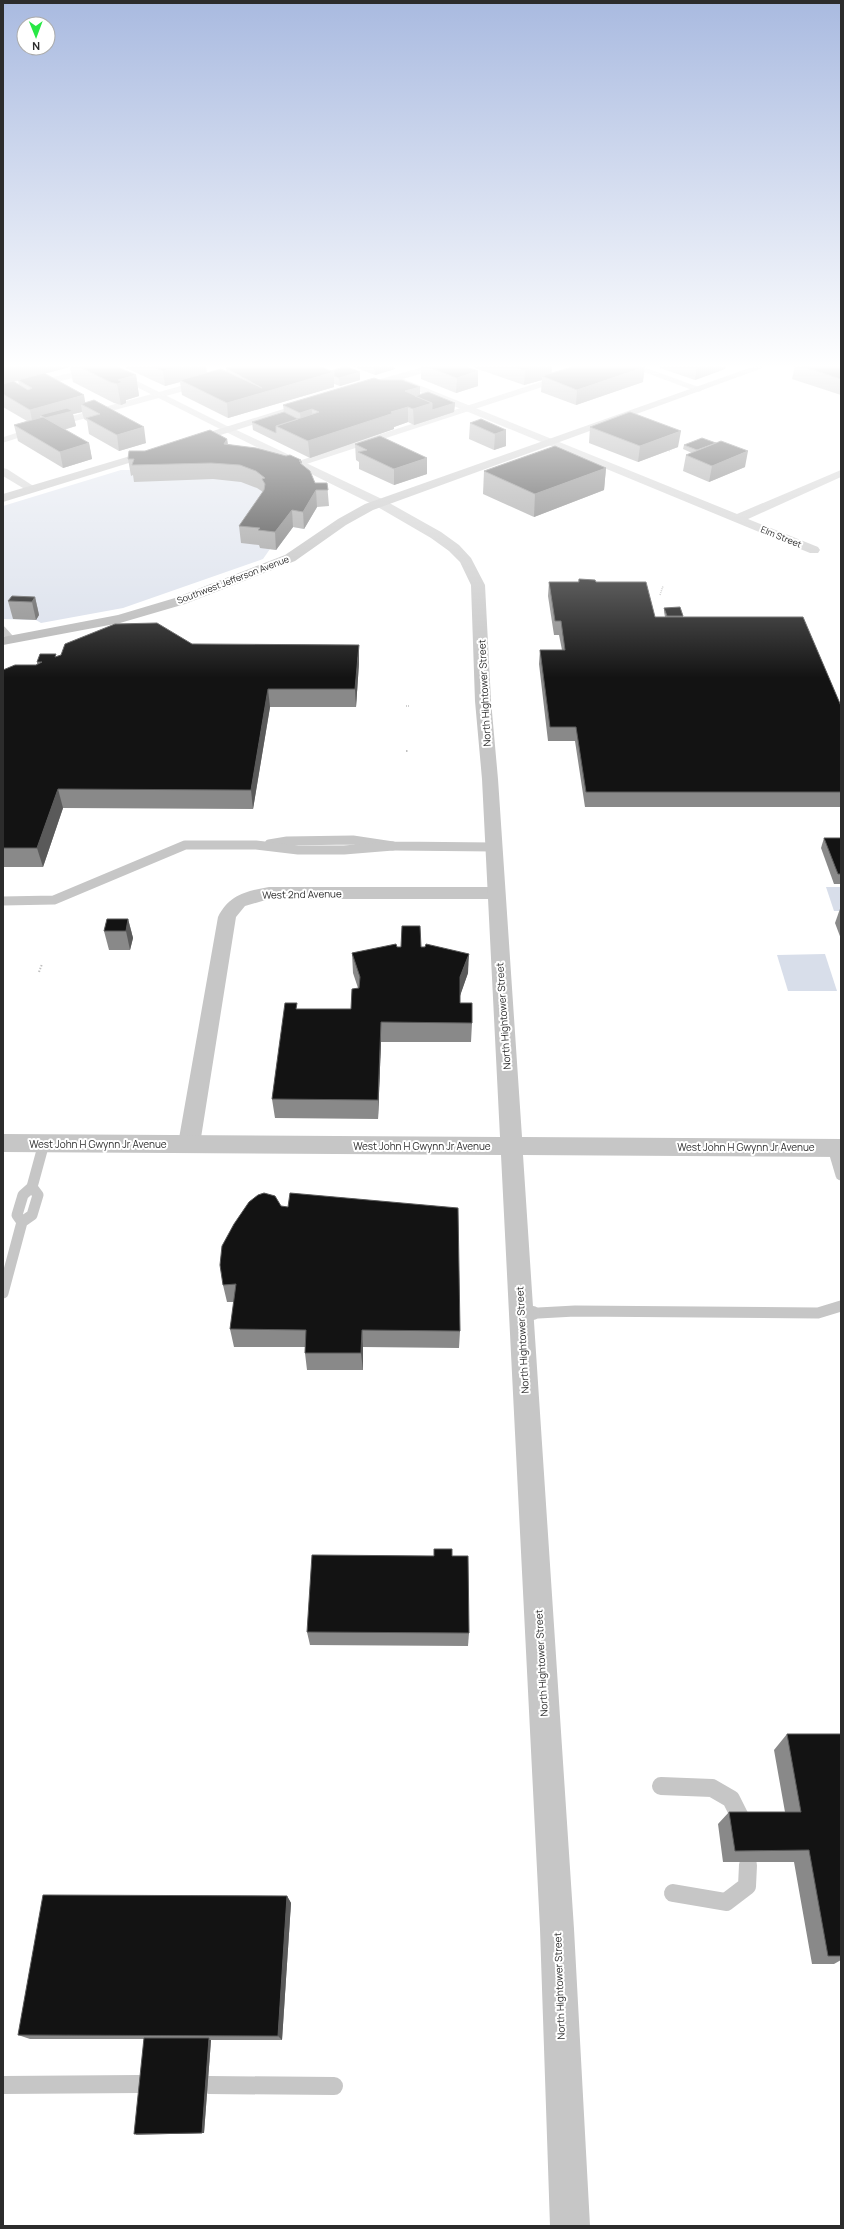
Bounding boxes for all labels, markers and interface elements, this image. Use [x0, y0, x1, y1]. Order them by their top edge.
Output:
north arrow [16, 16, 56, 56]
text: N [32, 39, 40, 54]
street label: Elm Street [759, 522, 804, 551]
street label: Southwest Jefferson Avenue [175, 552, 291, 607]
street label: North Hightower Street [474, 639, 494, 747]
street label: West 2nd Avenue [262, 886, 342, 902]
street label: North Hightower Street [492, 962, 514, 1070]
street label: West John H Gwynn Jr Avenue [29, 1137, 167, 1151]
street label: West John H Gwynn Jr Avenue [353, 1139, 491, 1153]
street label: West John H Gwynn Jr Avenue [677, 1140, 815, 1154]
street label: North Hightower Street [512, 1286, 532, 1394]
street label: North Hightower Street [531, 1609, 551, 1717]
street label: North Hightower Street [550, 1932, 568, 2040]

